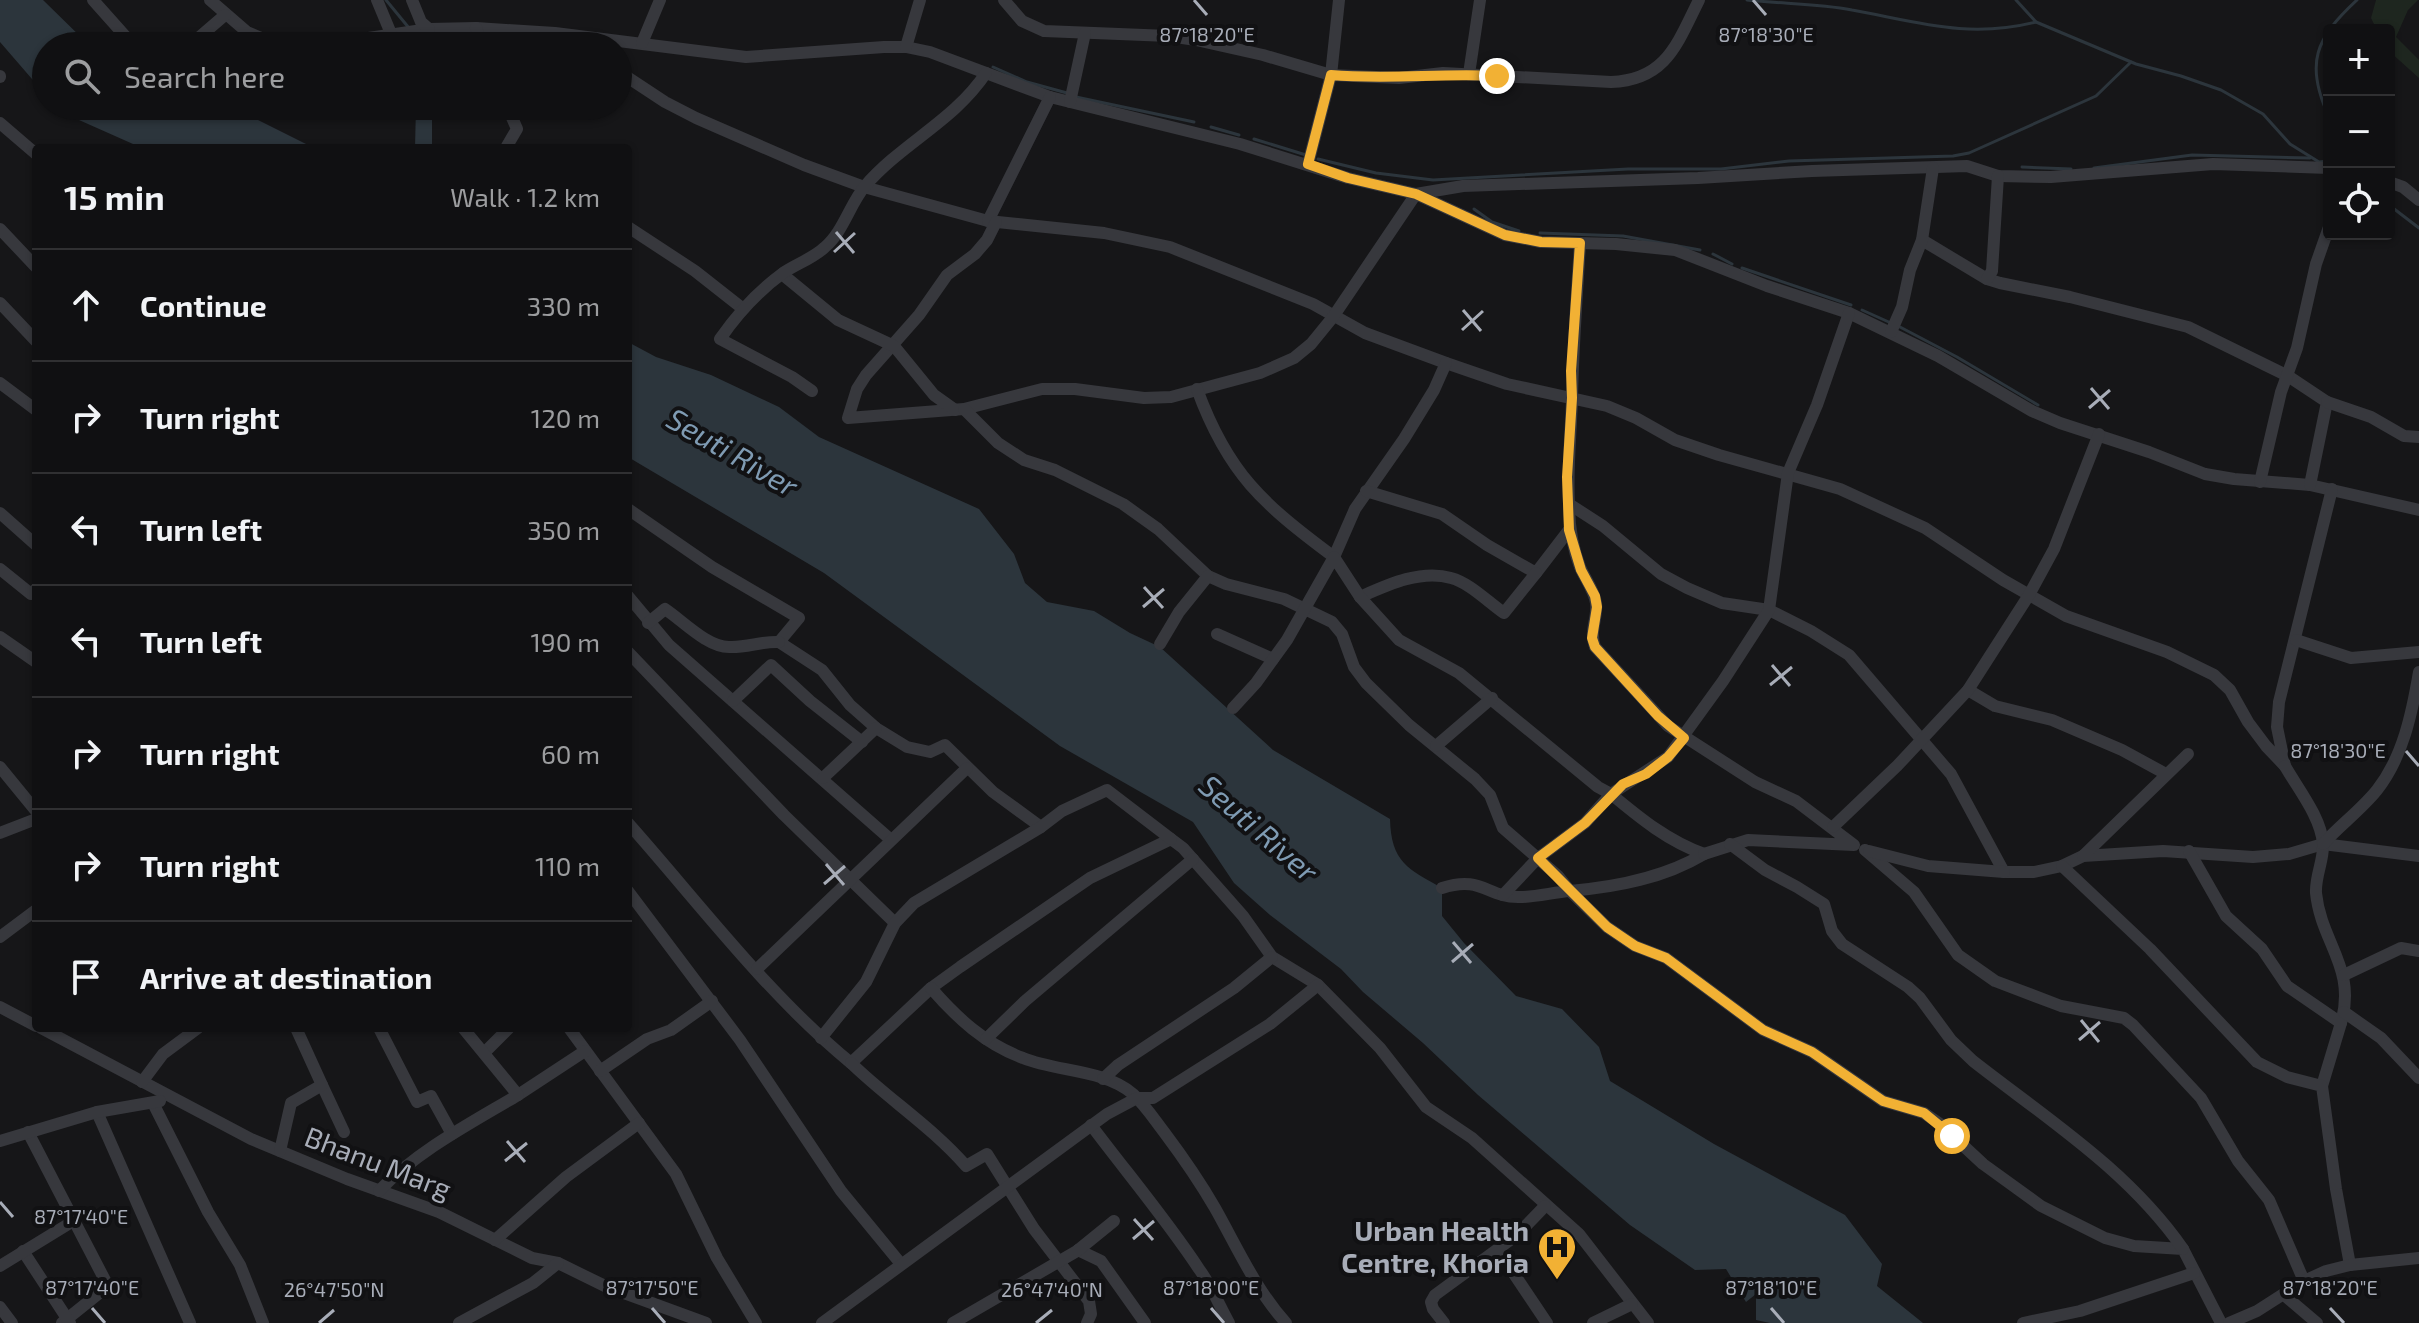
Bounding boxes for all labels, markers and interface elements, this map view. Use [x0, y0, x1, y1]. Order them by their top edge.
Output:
text: 87°18'20"E [1159, 22, 1255, 46]
text: 87°18'30"E [1718, 22, 1814, 46]
map controls [2323, 24, 2395, 240]
button: + [2323, 24, 2395, 96]
search box [32, 32, 632, 120]
icon: search [60, 54, 104, 98]
text: Search here [124, 58, 285, 94]
route end [1479, 58, 1515, 94]
button: − [2323, 96, 2395, 168]
button: locate [2323, 168, 2395, 240]
text: 15 min [64, 176, 165, 217]
text: Walk · 1.2 km [450, 181, 600, 212]
icon: ahead [64, 283, 108, 327]
text: Continue [140, 287, 267, 323]
text: 330 m [527, 290, 600, 321]
icon: right [64, 395, 108, 439]
text: Turn right [140, 399, 280, 435]
water label: Seuti River [661, 399, 806, 504]
text: 120 m [531, 402, 600, 433]
icon: left [64, 507, 108, 551]
text: Turn left [140, 511, 262, 547]
text: 350 m [527, 514, 600, 545]
icon: left [64, 619, 108, 663]
text: Turn left [140, 623, 262, 659]
text: 190 m [531, 626, 600, 657]
icon: right [64, 731, 108, 775]
text: Turn right [140, 735, 280, 771]
text: 60 m [541, 738, 600, 769]
text: 87°18'30"E [2290, 738, 2386, 762]
water label: Seuti River [1193, 766, 1327, 889]
icon: right [64, 843, 108, 887]
text: Turn right [140, 847, 280, 883]
text: 110 m [535, 850, 600, 881]
icon: arrive [64, 955, 108, 999]
text: Arrive at destination [140, 959, 432, 995]
route start [1934, 1118, 1970, 1154]
street label: Bhanu Marg [300, 1119, 457, 1206]
text: 87°17'40"E [34, 1204, 128, 1228]
place label: Urban Health Centre, Khoria [1341, 1213, 1529, 1279]
hospital icon: Urban Health Centre, Khoria [1536, 1226, 1578, 1281]
text: 87°17'40"E [45, 1275, 139, 1299]
text: 87°17'50"E [605, 1275, 699, 1299]
text: 87°18'00"E [1163, 1275, 1259, 1299]
text: 87°18'10"E [1725, 1275, 1817, 1299]
text: 87°18'20"E [2282, 1275, 2378, 1299]
text: 26°47'50"N [284, 1277, 384, 1301]
text: 26°47'40"N [1001, 1277, 1103, 1301]

